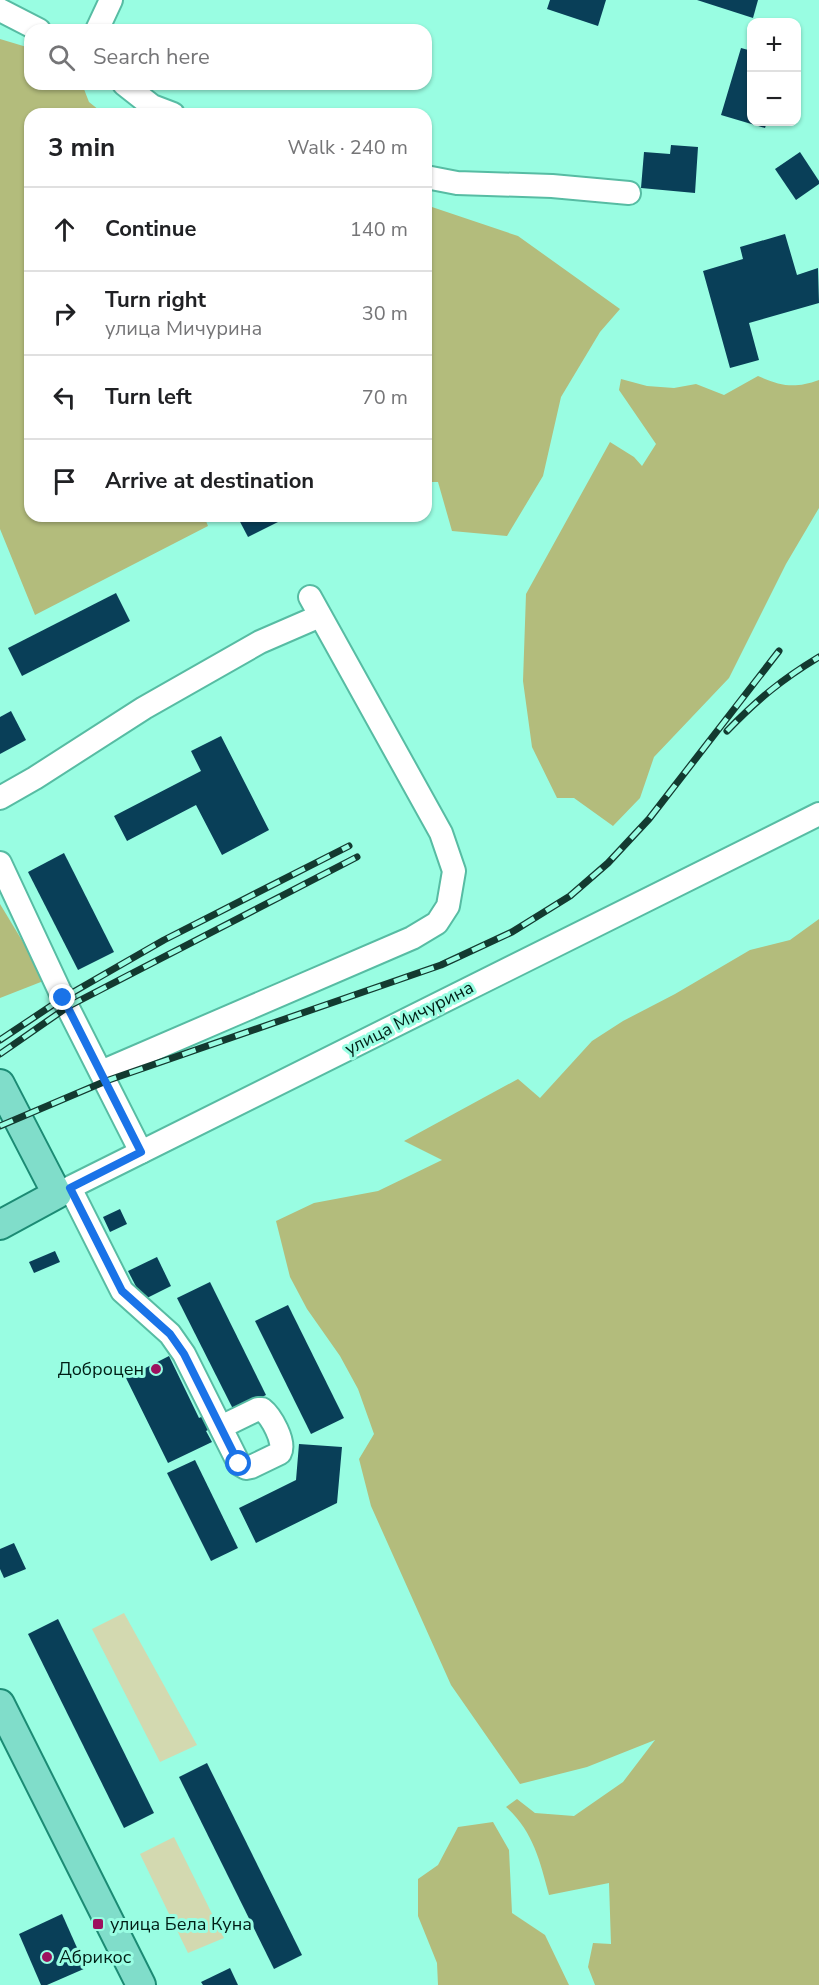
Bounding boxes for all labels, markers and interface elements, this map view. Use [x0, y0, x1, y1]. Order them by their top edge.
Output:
map controls [747, 18, 801, 126]
button: + [747, 18, 801, 72]
search box [24, 24, 432, 90]
icon: search [45, 41, 78, 74]
text: Search here [93, 42, 210, 72]
button: − [747, 72, 801, 126]
text: 3 min [48, 130, 115, 165]
text: Walk · 240 m [288, 134, 408, 161]
icon: ahead [48, 213, 81, 246]
text: Continue [105, 214, 196, 244]
text: 140 m [350, 216, 408, 243]
text: Turn right [105, 285, 206, 315]
icon: right [48, 297, 81, 330]
text: 30 m [362, 300, 408, 327]
text: улица Мичурина [105, 315, 262, 342]
icon: left [48, 381, 81, 414]
text: Turn left [105, 382, 192, 412]
text: 70 m [362, 384, 408, 411]
icon: arrive [48, 465, 81, 498]
text: Arrive at destination [105, 466, 314, 496]
street label: улица Мичурина [340, 975, 478, 1061]
route end [49, 984, 75, 1010]
place label: Доброцен [58, 1357, 144, 1381]
marker: Доброцен [149, 1362, 163, 1376]
route start [225, 1450, 251, 1476]
place label: улица Бела Куна [110, 1912, 252, 1936]
marker: улица Бела Куна [91, 1917, 105, 1931]
place label: Абрикос [59, 1945, 132, 1969]
marker: Абрикос [40, 1950, 54, 1964]

